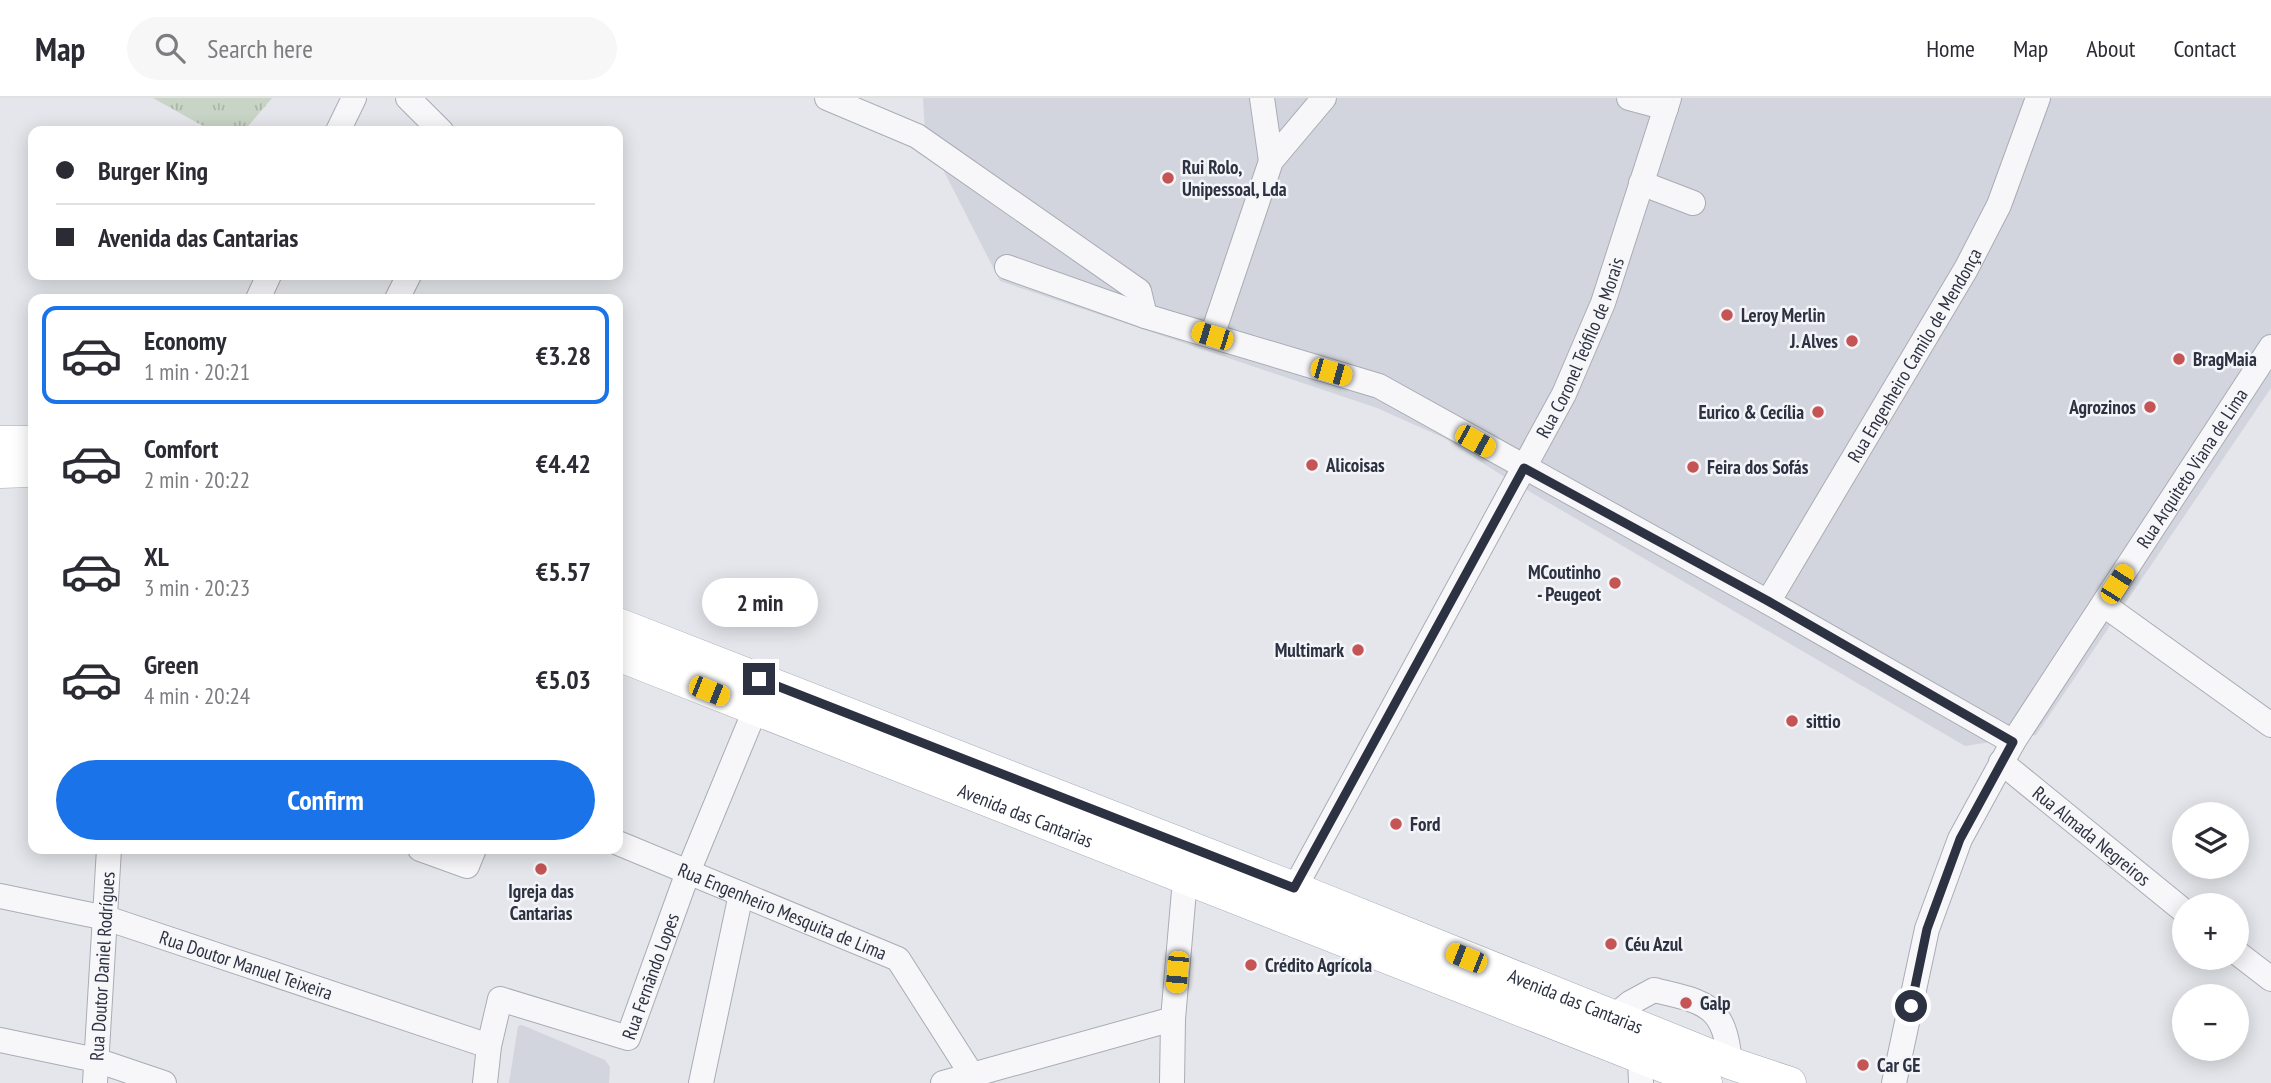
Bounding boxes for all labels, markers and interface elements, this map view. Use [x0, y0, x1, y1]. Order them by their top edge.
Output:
search box [127, 17, 617, 80]
text: Map [35, 27, 85, 70]
icon: search [151, 29, 189, 67]
text: Search here [207, 32, 313, 65]
text: Home [1926, 33, 1975, 64]
text: Map [2013, 33, 2048, 64]
text: About [2086, 33, 2135, 64]
text: Contact [2173, 33, 2236, 64]
text: Burger King [98, 154, 208, 187]
place label: Rui Rolo, Unipessoal, Lda [1182, 155, 1287, 201]
marker: Rui Rolo, Unipessoal, Lda [1160, 170, 1176, 186]
text: Avenida das Cantarias [98, 221, 298, 254]
street label: Rua Engenheiro Camilo de Mendonça [1842, 244, 1987, 467]
street label: Rua Coronel Teófilo de Morais [1530, 254, 1629, 442]
place label: Leroy Merlin [1741, 303, 1825, 327]
marker: Leroy Merlin [1719, 307, 1735, 323]
car [1189, 320, 1236, 352]
icon: car [60, 324, 123, 387]
text: Economy [144, 324, 226, 357]
place label: J. Alves [1789, 329, 1838, 353]
marker: J. Alves [1844, 333, 1860, 349]
text: €3.28 [536, 339, 591, 372]
place label: BragMaia [2193, 347, 2257, 371]
marker: BragMaia [2171, 351, 2187, 367]
car [1308, 356, 1355, 388]
text: 1 min · 20:21 [144, 357, 250, 386]
street label: Rua Arquiteto Viana de Lima [2131, 384, 2253, 552]
place label: Agrozinos [2068, 395, 2136, 419]
marker: Agrozinos [2142, 399, 2158, 415]
place label: Eurico & Cecília [1698, 400, 1804, 424]
marker: Eurico & Cecília [1810, 404, 1826, 420]
car [1452, 422, 1499, 460]
icon: car [60, 432, 123, 495]
text: Comfort [144, 432, 218, 465]
text: €4.42 [536, 447, 591, 480]
place label: Alicoisas [1325, 453, 1385, 477]
place label: Feira dos Sofás [1707, 455, 1809, 479]
marker: Alicoisas [1304, 457, 1320, 473]
marker: Feira dos Sofás [1685, 459, 1701, 475]
text: 2 min · 20:22 [144, 465, 250, 494]
icon: car [60, 540, 123, 603]
text: XL [144, 540, 169, 573]
text: €5.57 [536, 555, 591, 588]
place label: MCoutinho - Peugeot [1528, 560, 1601, 606]
car [2097, 561, 2138, 607]
text: 3 min · 20:23 [144, 573, 250, 602]
marker: MCoutinho - Peugeot [1607, 575, 1623, 591]
callout: 2 min [701, 578, 817, 626]
text: 2 min [737, 588, 783, 617]
place label: Multimark [1275, 638, 1344, 662]
marker: Multimark [1350, 642, 1366, 658]
icon: car [60, 648, 123, 711]
text: Green [144, 648, 199, 681]
text: €5.03 [536, 663, 591, 696]
route end [743, 663, 775, 695]
car [686, 673, 733, 709]
text: 4 min · 20:24 [144, 681, 250, 710]
place label: sittio [1806, 709, 1841, 733]
marker: sittio [1784, 713, 1800, 729]
button: Confirm [56, 760, 595, 840]
street label: Avenida das Cantarias [955, 778, 1097, 853]
street label: Rua Almada Negreiros [2028, 781, 2156, 891]
map controls [2172, 802, 2249, 1061]
button: layers [2172, 802, 2249, 879]
place label: Ford [1410, 812, 1440, 836]
marker: Ford [1388, 816, 1404, 832]
street label: Rua Engenheiro Mesquita de Lima [674, 857, 890, 965]
marker: Igreja das Cantarias [533, 861, 549, 877]
street label: Rua Doutor Daniel Rodrígues [84, 871, 120, 1061]
place label: Igreja das Cantarias [508, 879, 574, 925]
button: + [2172, 893, 2249, 970]
street label: Rua Fernãndo Lopes [617, 910, 684, 1043]
street label: Rua Doutor Manuel Teixeira [156, 925, 336, 1005]
place label: Céu Azul [1625, 932, 1683, 956]
marker: Céu Azul [1603, 936, 1619, 952]
car [1443, 940, 1490, 976]
car [1165, 950, 1190, 994]
place label: Crédito Agrícola [1265, 953, 1372, 977]
marker: Crédito Agrícola [1243, 957, 1259, 973]
street label: Avenida das Cantarias [1505, 963, 1646, 1039]
button: − [2172, 984, 2249, 1061]
route start [1895, 990, 1927, 1022]
place label: Galp [1700, 991, 1731, 1015]
marker: Galp [1678, 995, 1694, 1011]
place label: Car GE [1877, 1053, 1920, 1077]
marker: Car GE [1855, 1057, 1871, 1073]

